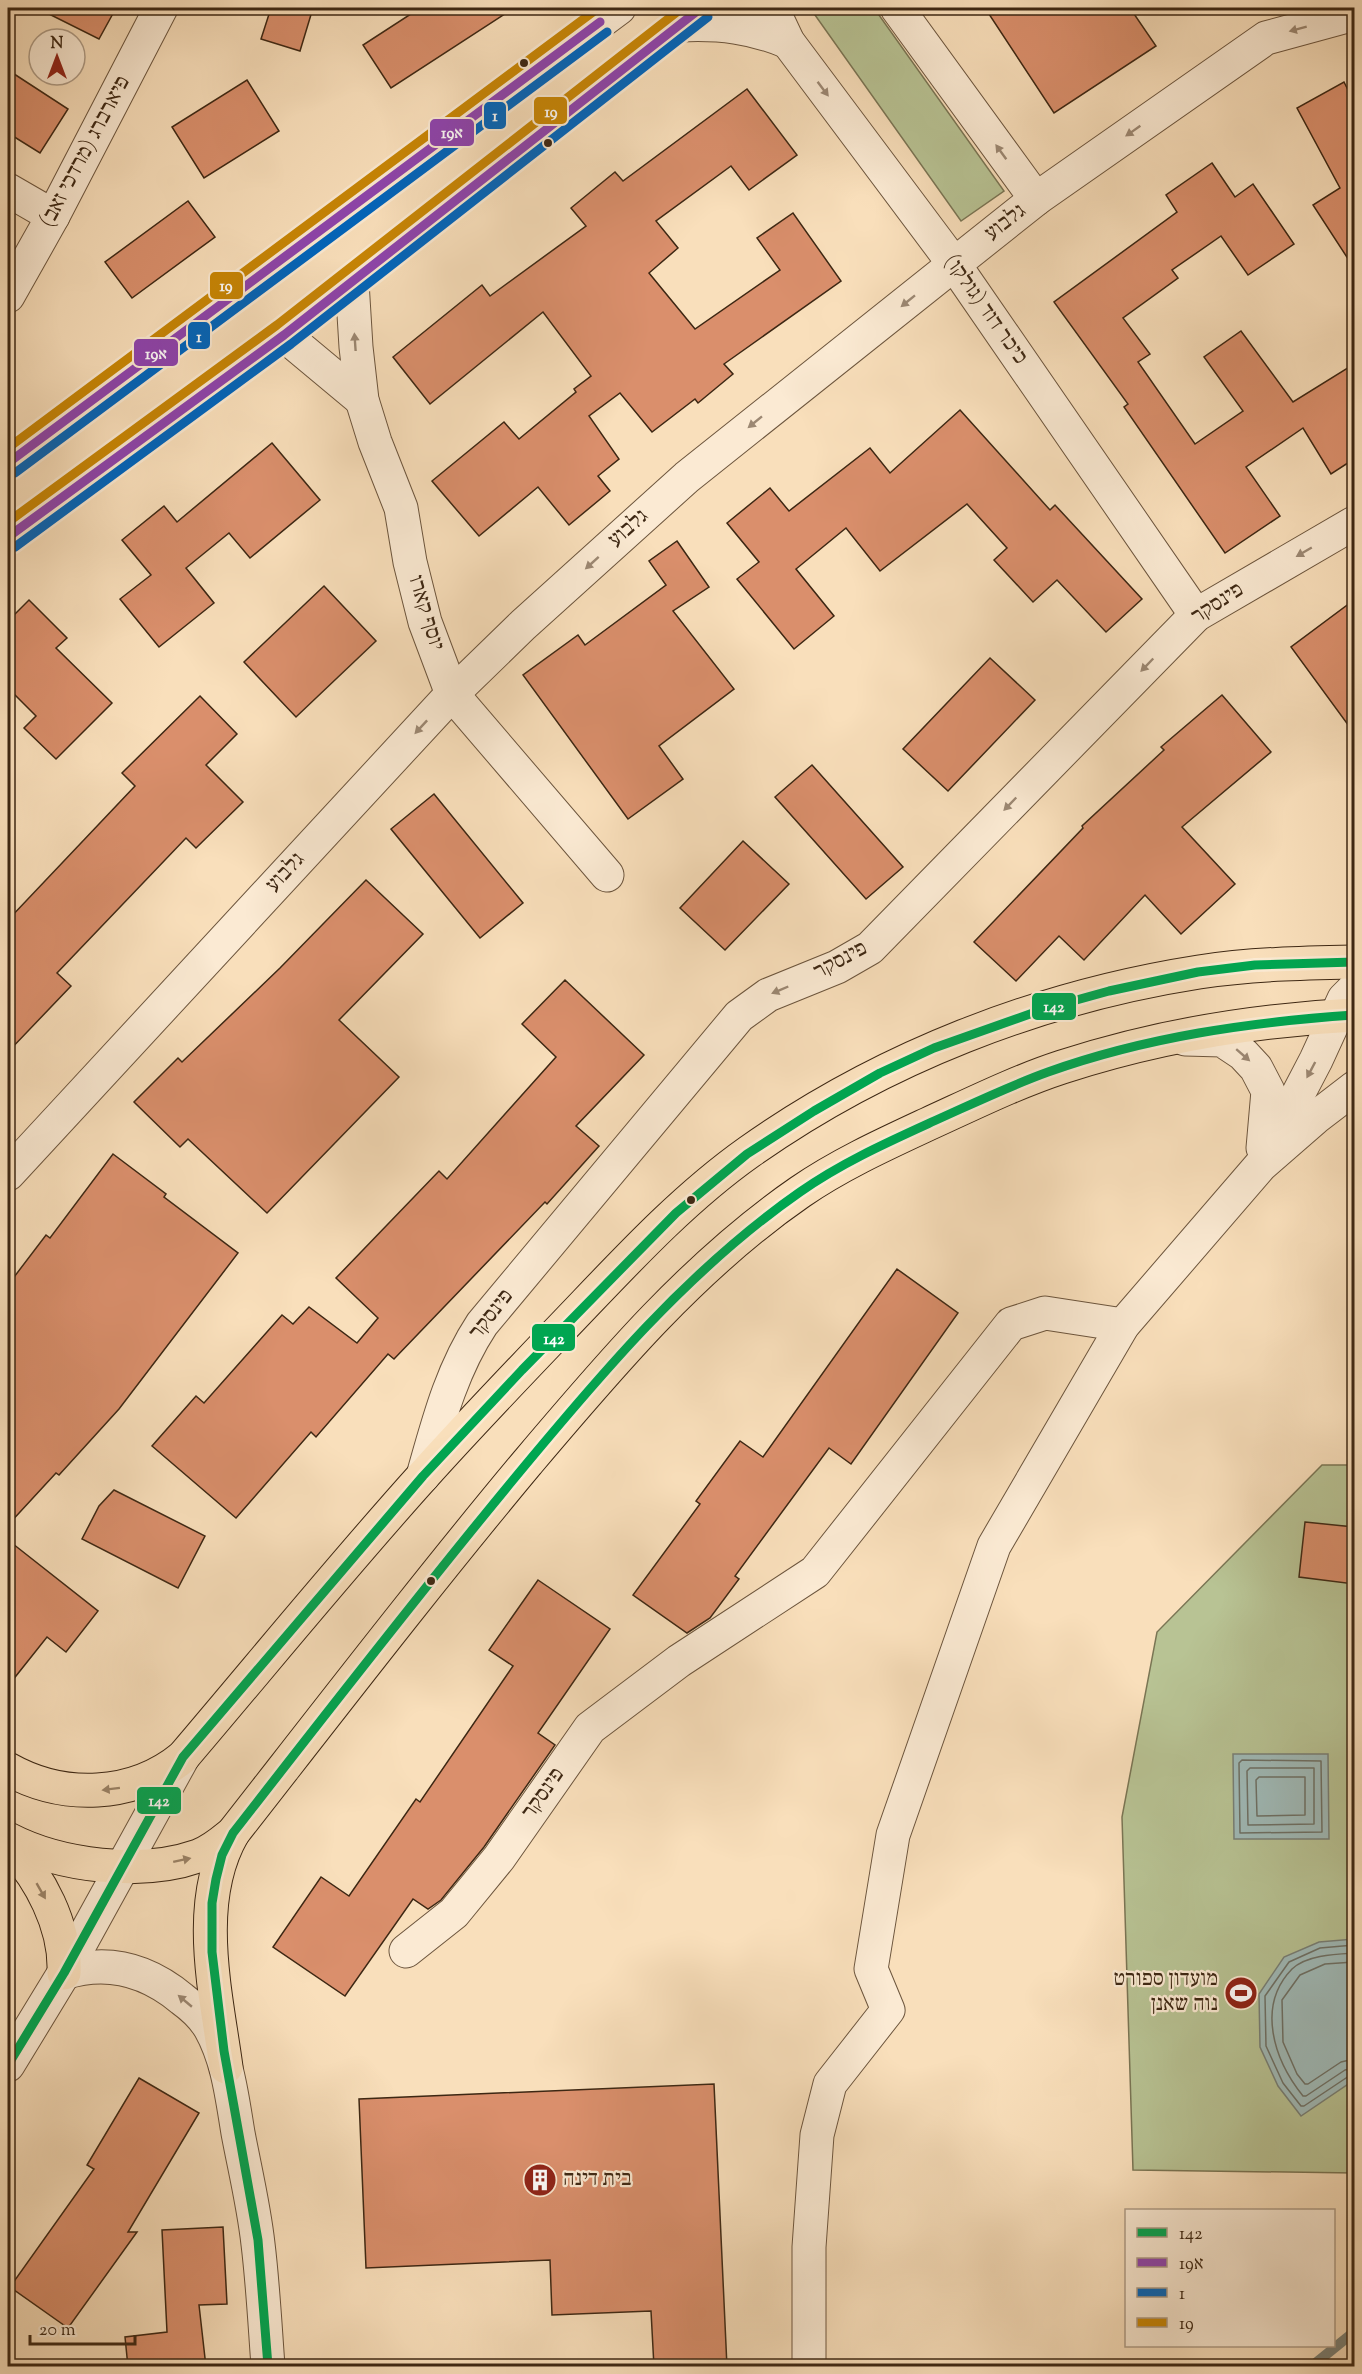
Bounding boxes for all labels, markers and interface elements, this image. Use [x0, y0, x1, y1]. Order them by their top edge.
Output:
one-way arrow [1289, 25, 1307, 35]
north arrow [27, 27, 87, 87]
text: N [51, 33, 64, 56]
unlabelled marker [518, 57, 530, 69]
street label: פיארברג (מרדכי זאב) [33, 70, 139, 234]
one-way arrow [817, 80, 829, 96]
line badge: 19 [533, 96, 568, 125]
line badge: 1 [483, 101, 507, 130]
text: 19 [544, 102, 558, 125]
text: 1 [492, 106, 498, 129]
line badge: 19א [429, 118, 475, 147]
text: 19א [441, 123, 463, 146]
one-way arrow [1126, 125, 1142, 137]
unlabelled marker [542, 137, 554, 149]
one-way arrow [996, 145, 1008, 160]
street label: גלבוע [978, 196, 1034, 250]
street label: כיכר דוד (גולקו) [935, 248, 1035, 372]
line badge: 19 [209, 271, 244, 300]
text: 19 [219, 276, 233, 299]
one-way arrow [900, 294, 916, 307]
line badge: 1 [187, 321, 211, 350]
text: 1 [196, 327, 202, 350]
one-way arrow [351, 332, 360, 351]
line badge: 19א [133, 338, 179, 367]
text: 19א [145, 344, 167, 367]
one-way arrow [748, 416, 763, 428]
street label: גלבוע [601, 502, 657, 556]
one-way arrow [1296, 547, 1312, 558]
one-way arrow [584, 556, 599, 570]
street label: יוסף קארו [398, 571, 452, 655]
street label: פינסקר [1185, 575, 1251, 633]
one-way arrow [1140, 658, 1154, 672]
one-way arrow [414, 720, 428, 735]
one-way arrow [1004, 797, 1018, 811]
street label: גלבוע [259, 846, 313, 900]
street label: פינסקר [808, 934, 874, 988]
one-way arrow [771, 985, 789, 995]
line badge: 142 [1031, 992, 1077, 1021]
text: 142 [1044, 997, 1065, 1020]
one-way arrow [1235, 1048, 1250, 1061]
one-way arrow [1306, 1061, 1316, 1078]
unlabelled marker [685, 1194, 697, 1206]
street label: פינסקר [462, 1283, 522, 1347]
line badge: 142 [531, 1323, 576, 1352]
text: 142 [544, 1329, 565, 1352]
unlabelled marker [425, 1575, 437, 1587]
street label: פינסקר [515, 1762, 573, 1826]
one-way arrow [102, 1784, 121, 1794]
line badge: 142 [136, 1786, 182, 1815]
text: 142 [149, 1791, 170, 1814]
one-way arrow [173, 1855, 192, 1864]
one-way arrow [36, 1883, 46, 1900]
place label: מועדון ספורט נוה שאנן [1113, 1964, 1218, 2021]
sports icon: מועדון ספורט נוה שאנן [1223, 1975, 1259, 2011]
one-way arrow [178, 1995, 193, 2008]
building icon: בית דינה [522, 2162, 558, 2198]
place label: בית דינה [563, 2164, 632, 2196]
legend [1125, 2209, 1335, 2347]
text: 142 [1179, 2222, 1203, 2248]
text: 19א [1179, 2252, 1203, 2278]
text: 1 [1179, 2282, 1185, 2308]
scale bar [30, 2308, 135, 2346]
text: 19 [1179, 2312, 1194, 2338]
text: 20 m [39, 2318, 76, 2344]

